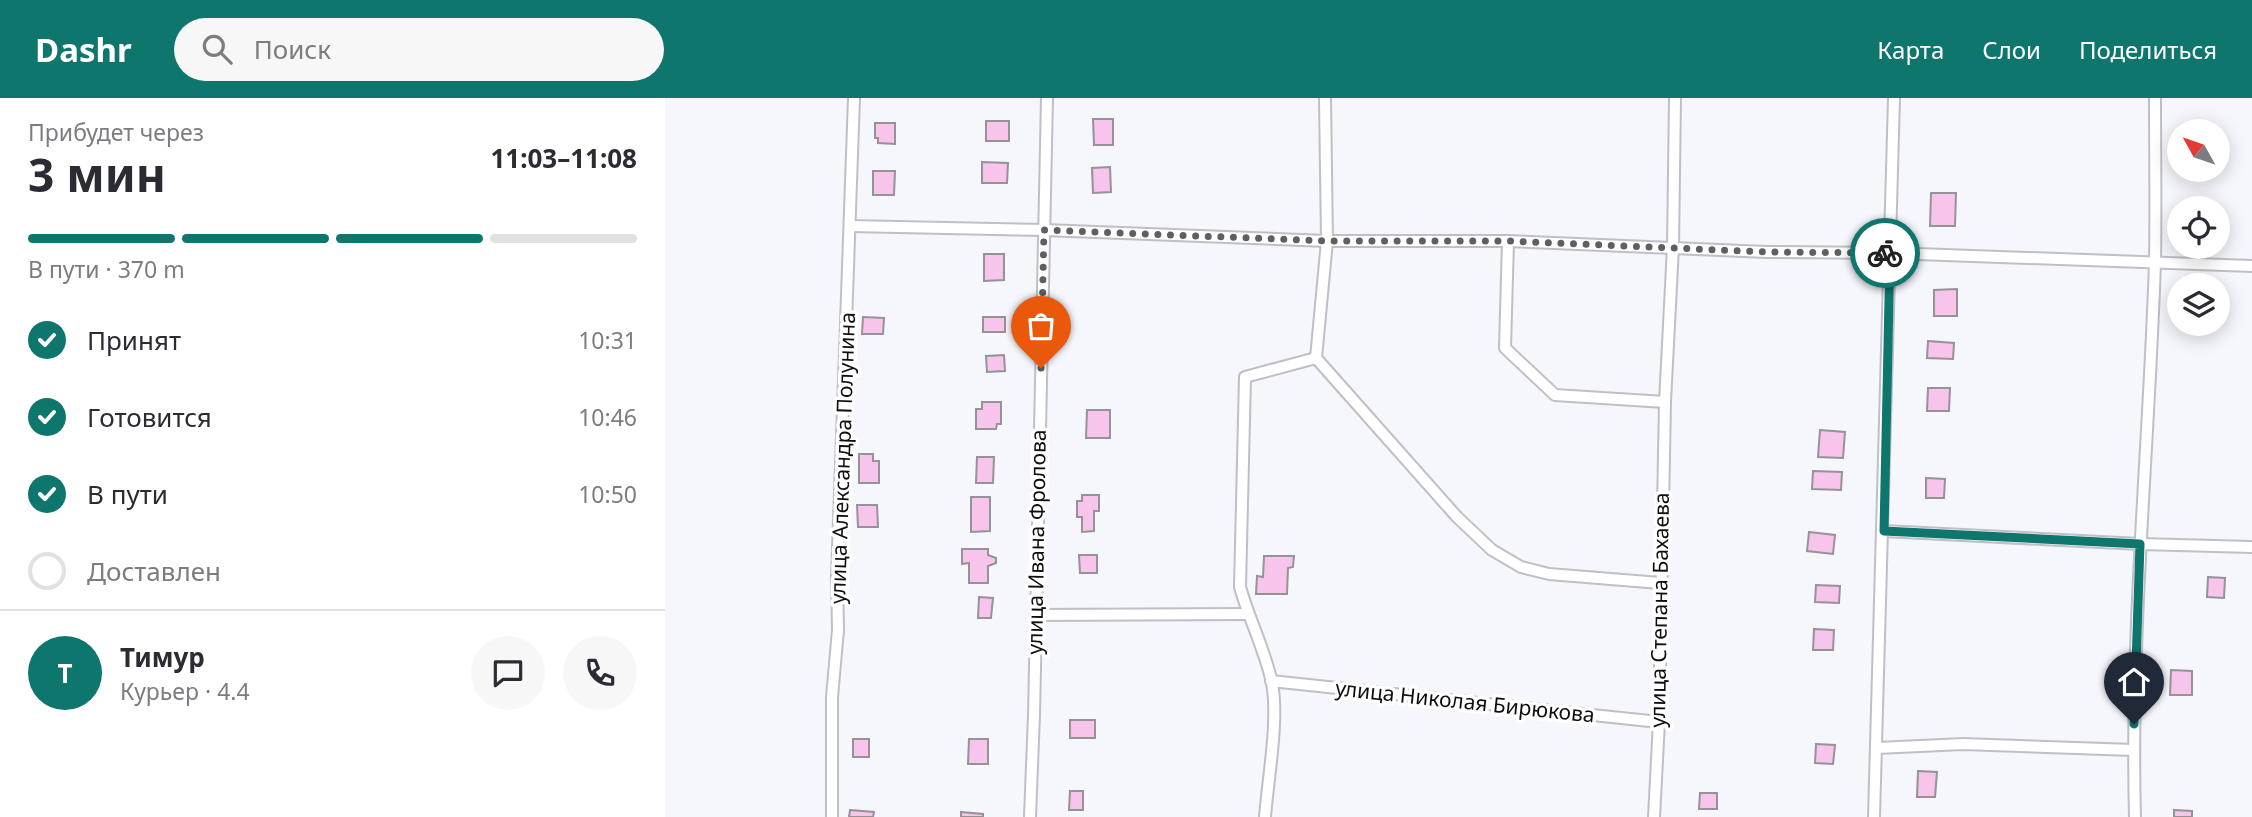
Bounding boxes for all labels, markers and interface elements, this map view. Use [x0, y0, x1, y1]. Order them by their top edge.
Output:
search box [174, 18, 664, 81]
text: Dashr [35, 27, 132, 72]
icon: search [198, 30, 236, 68]
text: Поиск [254, 31, 331, 67]
text: Карта [1877, 33, 1944, 66]
text: Слои [1982, 33, 2041, 66]
text: Поделиться [2079, 33, 2217, 66]
text: Прибудет через [28, 116, 204, 148]
north arrow [2167, 119, 2229, 182]
map controls [2167, 119, 2230, 336]
text: 11:03–11:08 [490, 140, 637, 176]
text: 3 мин [28, 143, 166, 205]
button: locate [2167, 196, 2230, 259]
courier [1850, 218, 1920, 288]
icon: bike [1866, 234, 1904, 272]
text: В пути · 370 m [28, 253, 185, 285]
button: layers [2167, 273, 2230, 336]
pin [1011, 296, 1071, 368]
icon: bag [1022, 307, 1060, 345]
street label: улица Александра Полунина [823, 312, 861, 604]
icon: check [28, 321, 66, 359]
text: Принят [87, 322, 181, 358]
text: 10:31 [578, 324, 637, 356]
icon: check [28, 398, 66, 436]
text: Готовится [87, 399, 212, 435]
text: 10:46 [578, 401, 637, 433]
street label: улица Ивана Фролова [1020, 429, 1052, 655]
icon: check [28, 475, 66, 513]
text: В пути [87, 476, 168, 512]
text: 10:50 [578, 478, 637, 510]
street label: улица Степана Бахаева [1643, 492, 1675, 728]
text: Доставлен [87, 553, 221, 589]
button: chat [471, 636, 545, 710]
button: phone [563, 636, 637, 710]
text: Тимур [120, 639, 205, 675]
pin [2104, 652, 2164, 724]
text: Т [57, 655, 73, 691]
icon: home [2115, 663, 2153, 701]
street label: улица Николая Бирюкова [1334, 673, 1596, 729]
text: Курьер · 4.4 [120, 675, 250, 707]

